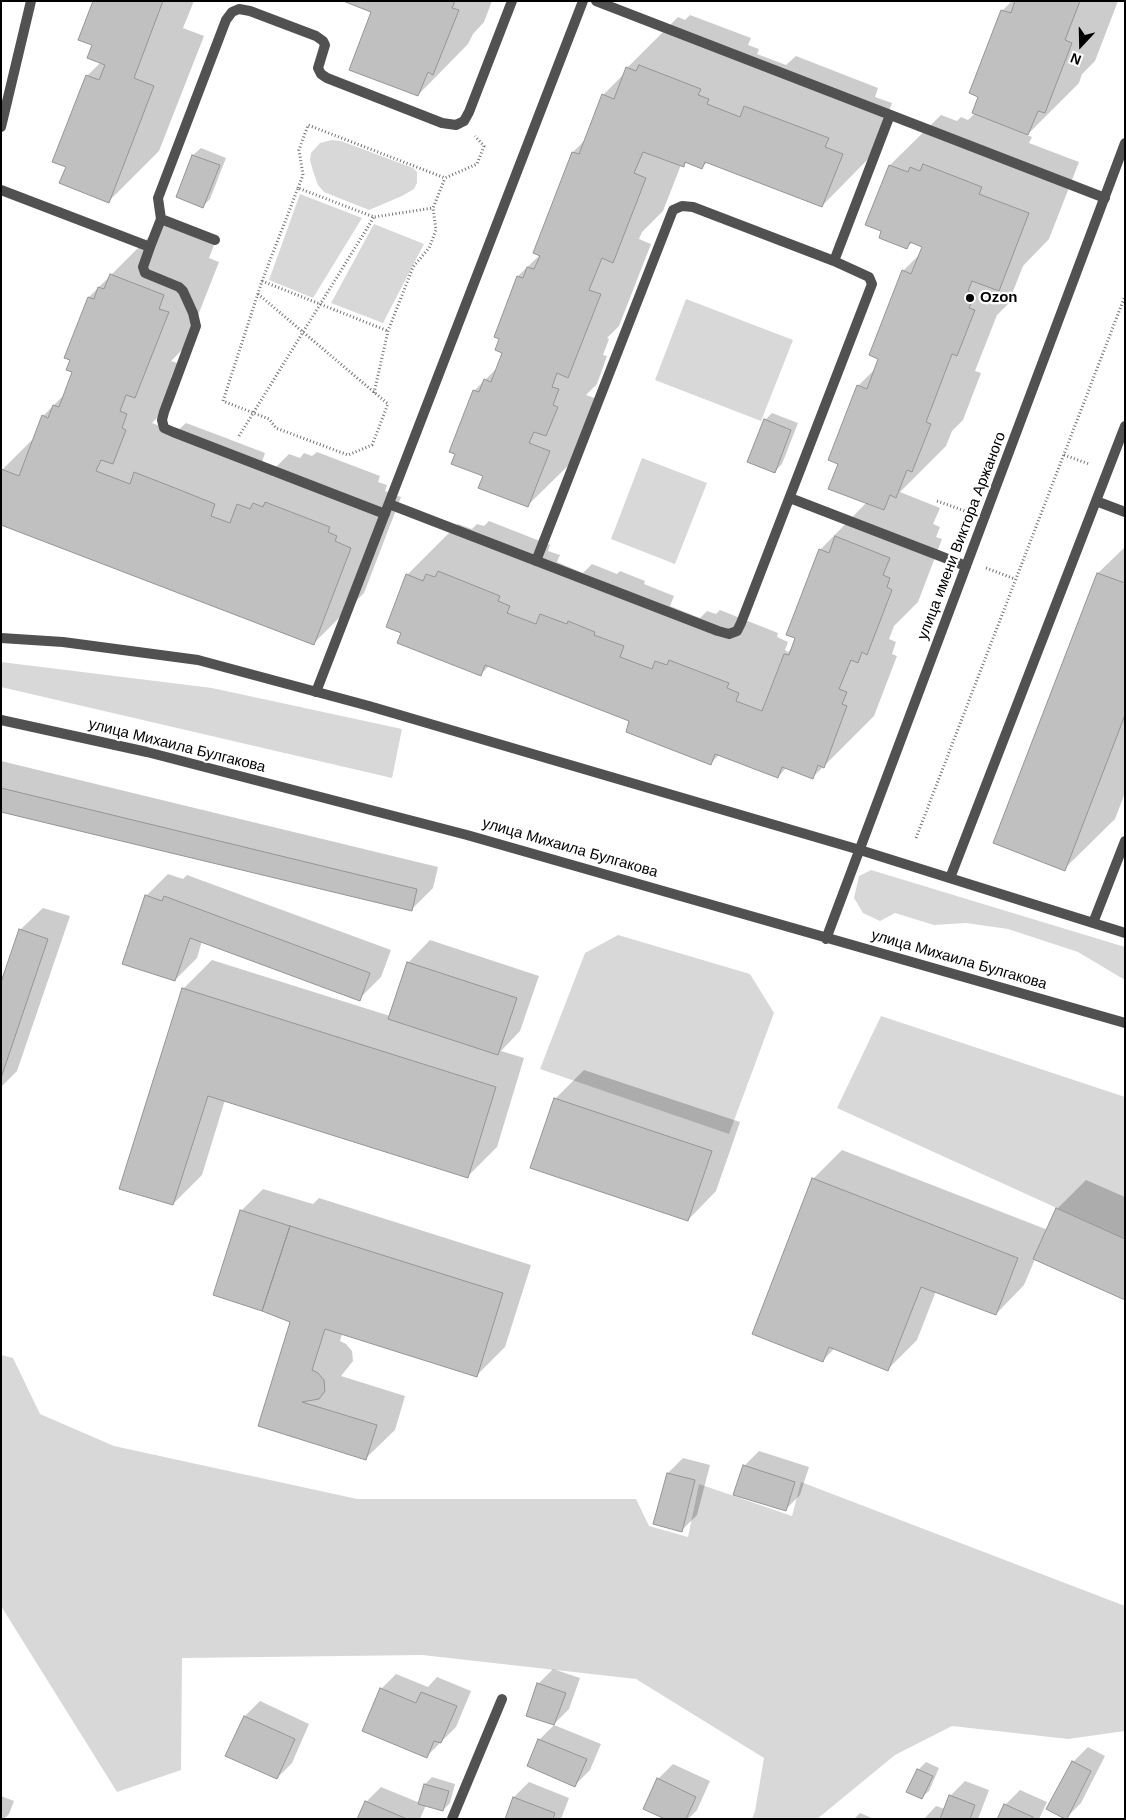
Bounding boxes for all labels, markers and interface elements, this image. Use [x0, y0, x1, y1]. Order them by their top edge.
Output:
north arrow [1056, 20, 1106, 70]
text: N [1068, 50, 1083, 68]
place label: Ozon [980, 289, 1017, 307]
marker: Ozon [964, 292, 976, 304]
street label: улица имени Виктора Аржаного [914, 430, 1010, 642]
street label: улица Михаила Булгакова [87, 715, 267, 777]
street label: улица Михаила Булгакова [480, 814, 660, 882]
street label: улица Михаила Булгакова [869, 926, 1049, 994]

